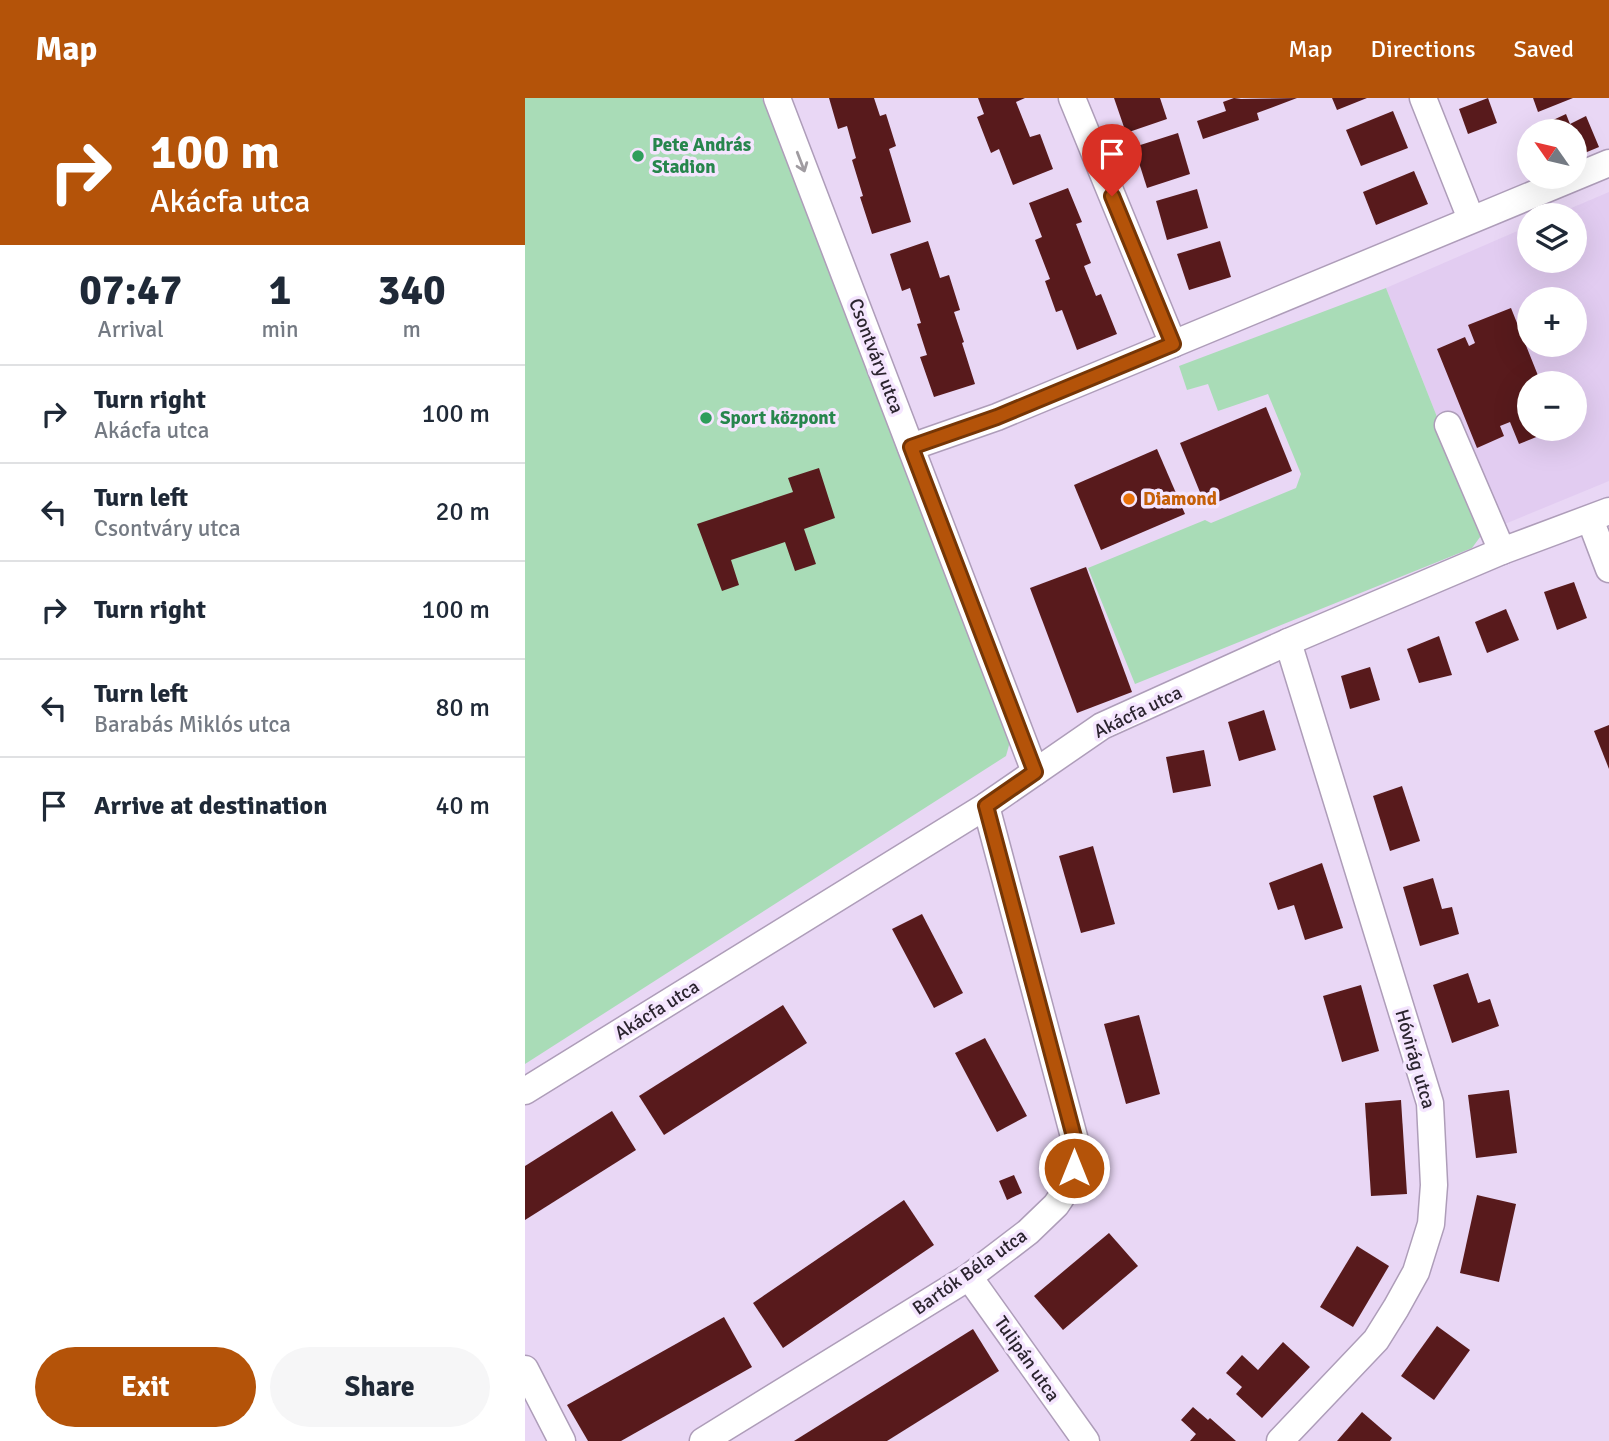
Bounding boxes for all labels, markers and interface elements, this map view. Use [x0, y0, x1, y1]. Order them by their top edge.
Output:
text: Map [35, 29, 97, 70]
text: Map [1288, 34, 1333, 64]
text: Directions [1371, 34, 1476, 64]
text: Saved [1514, 34, 1574, 64]
north arrow [1517, 119, 1587, 189]
map controls [1517, 119, 1587, 441]
text: 100 m [150, 122, 280, 182]
pin [1082, 124, 1142, 196]
icon: right [35, 126, 126, 217]
place label: Pete András Stadion [652, 133, 751, 179]
icon: arrive [1093, 135, 1131, 173]
marker: Pete András Stadion [630, 148, 646, 164]
one-way arrow [796, 150, 809, 172]
text: Akácfa utca [150, 182, 311, 221]
button: layers [1517, 203, 1587, 273]
text: 07:47 [79, 265, 182, 316]
text: 1 [269, 265, 291, 316]
text: 340 [378, 265, 446, 316]
button: + [1517, 287, 1587, 357]
street label: Csontváry utca [843, 295, 909, 417]
text: Arrival [98, 315, 164, 344]
text: min [261, 315, 299, 344]
text: m [403, 315, 421, 344]
button: − [1517, 371, 1587, 441]
text: Turn right [94, 384, 206, 416]
icon: right [35, 395, 73, 433]
text: 100 m [421, 398, 490, 430]
place label: Sport központ [720, 406, 836, 430]
marker: Sport központ [698, 410, 714, 426]
text: Akácfa utca [94, 416, 209, 445]
text: Turn left [94, 482, 188, 514]
place label: Diamond [1143, 487, 1217, 511]
marker: Diamond [1121, 491, 1137, 507]
icon: left [35, 493, 73, 531]
text: 20 m [435, 496, 490, 528]
text: Csontváry utca [94, 514, 241, 543]
icon: right [35, 591, 73, 629]
text: Turn right [94, 594, 206, 626]
text: 100 m [421, 594, 490, 626]
text: Turn left [94, 678, 188, 710]
street label: Akácfa utca [1090, 680, 1186, 744]
icon: left [35, 689, 73, 727]
text: 80 m [435, 692, 490, 724]
text: Barabás Miklós utca [94, 710, 291, 739]
icon: arrive [35, 787, 73, 825]
text: Arrive at destination [94, 790, 327, 822]
text: 40 m [435, 790, 490, 822]
street label: Akácfa utca [610, 975, 704, 1045]
street label: Hóvirág utca [1389, 1007, 1441, 1111]
position arrow [1037, 1131, 1111, 1205]
street label: Bartók Béla utca [908, 1224, 1032, 1320]
street label: Tulipán utca [989, 1312, 1065, 1406]
button: Exit [35, 1347, 256, 1427]
button: Share [270, 1347, 490, 1427]

